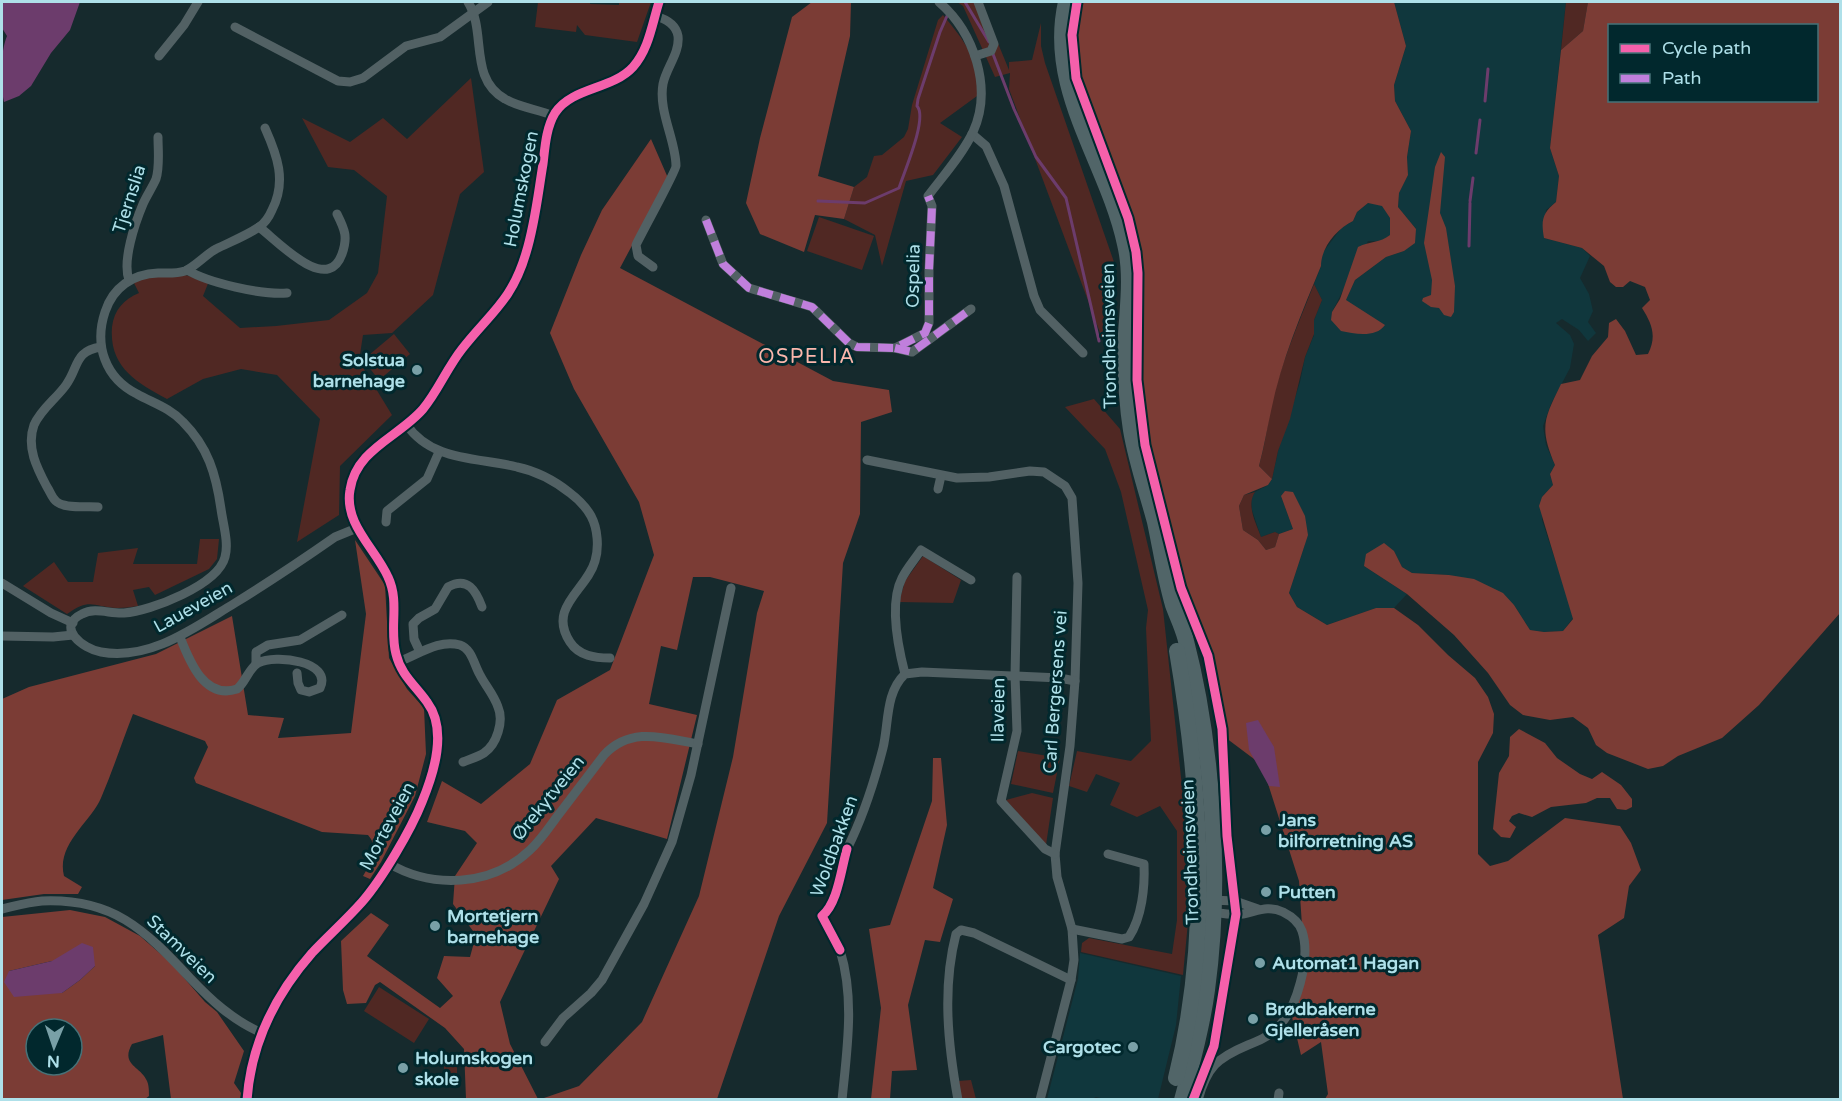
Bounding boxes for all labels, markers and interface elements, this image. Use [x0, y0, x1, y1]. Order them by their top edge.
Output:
legend [1608, 24, 1818, 102]
text: Cycle path [1662, 37, 1751, 59]
text: Path [1662, 67, 1701, 89]
street label: Holumskogen [499, 129, 543, 249]
street label: Tjernslia [108, 162, 150, 236]
street label: Ospelia [901, 244, 925, 308]
street label: Trondheimsveien [1097, 263, 1121, 409]
district label: OSPELIA [758, 345, 856, 369]
place label: Solstua barnehage [313, 349, 405, 392]
marker: Solstua barnehage [410, 363, 424, 377]
street label: Laueveien [150, 576, 236, 638]
street label: Carl Bergersens vei [1038, 610, 1072, 774]
street label: Ilaveien [986, 678, 1010, 742]
street label: Ørekytveien [507, 751, 589, 845]
street label: Morteveien [355, 778, 419, 874]
street label: Trondheimsveien [1176, 779, 1204, 925]
street label: Woldbakken [805, 792, 863, 900]
place label: Jans bilforretning AS [1277, 809, 1413, 852]
marker: Jans bilforretning AS [1259, 823, 1273, 837]
place label: Putten [1278, 881, 1336, 903]
marker: Putten [1259, 885, 1273, 899]
place label: Mortetjern barnehage [447, 905, 539, 948]
street label: Stamveien [142, 910, 222, 988]
marker: Mortetjern barnehage [428, 919, 442, 933]
place label: Automat1 Hagan [1272, 952, 1419, 974]
marker: Automat1 Hagan [1253, 956, 1267, 970]
place label: Brødbakerne Gjelleråsen [1265, 998, 1376, 1041]
marker: Brødbakerne Gjelleråsen [1246, 1012, 1260, 1026]
north arrow [24, 1017, 84, 1077]
place label: Cargotec [1043, 1036, 1121, 1058]
marker: Cargotec [1126, 1040, 1140, 1054]
place label: Holumskogen skole [415, 1047, 533, 1090]
text: N [47, 1051, 60, 1071]
marker: Holumskogen skole [396, 1061, 410, 1075]

